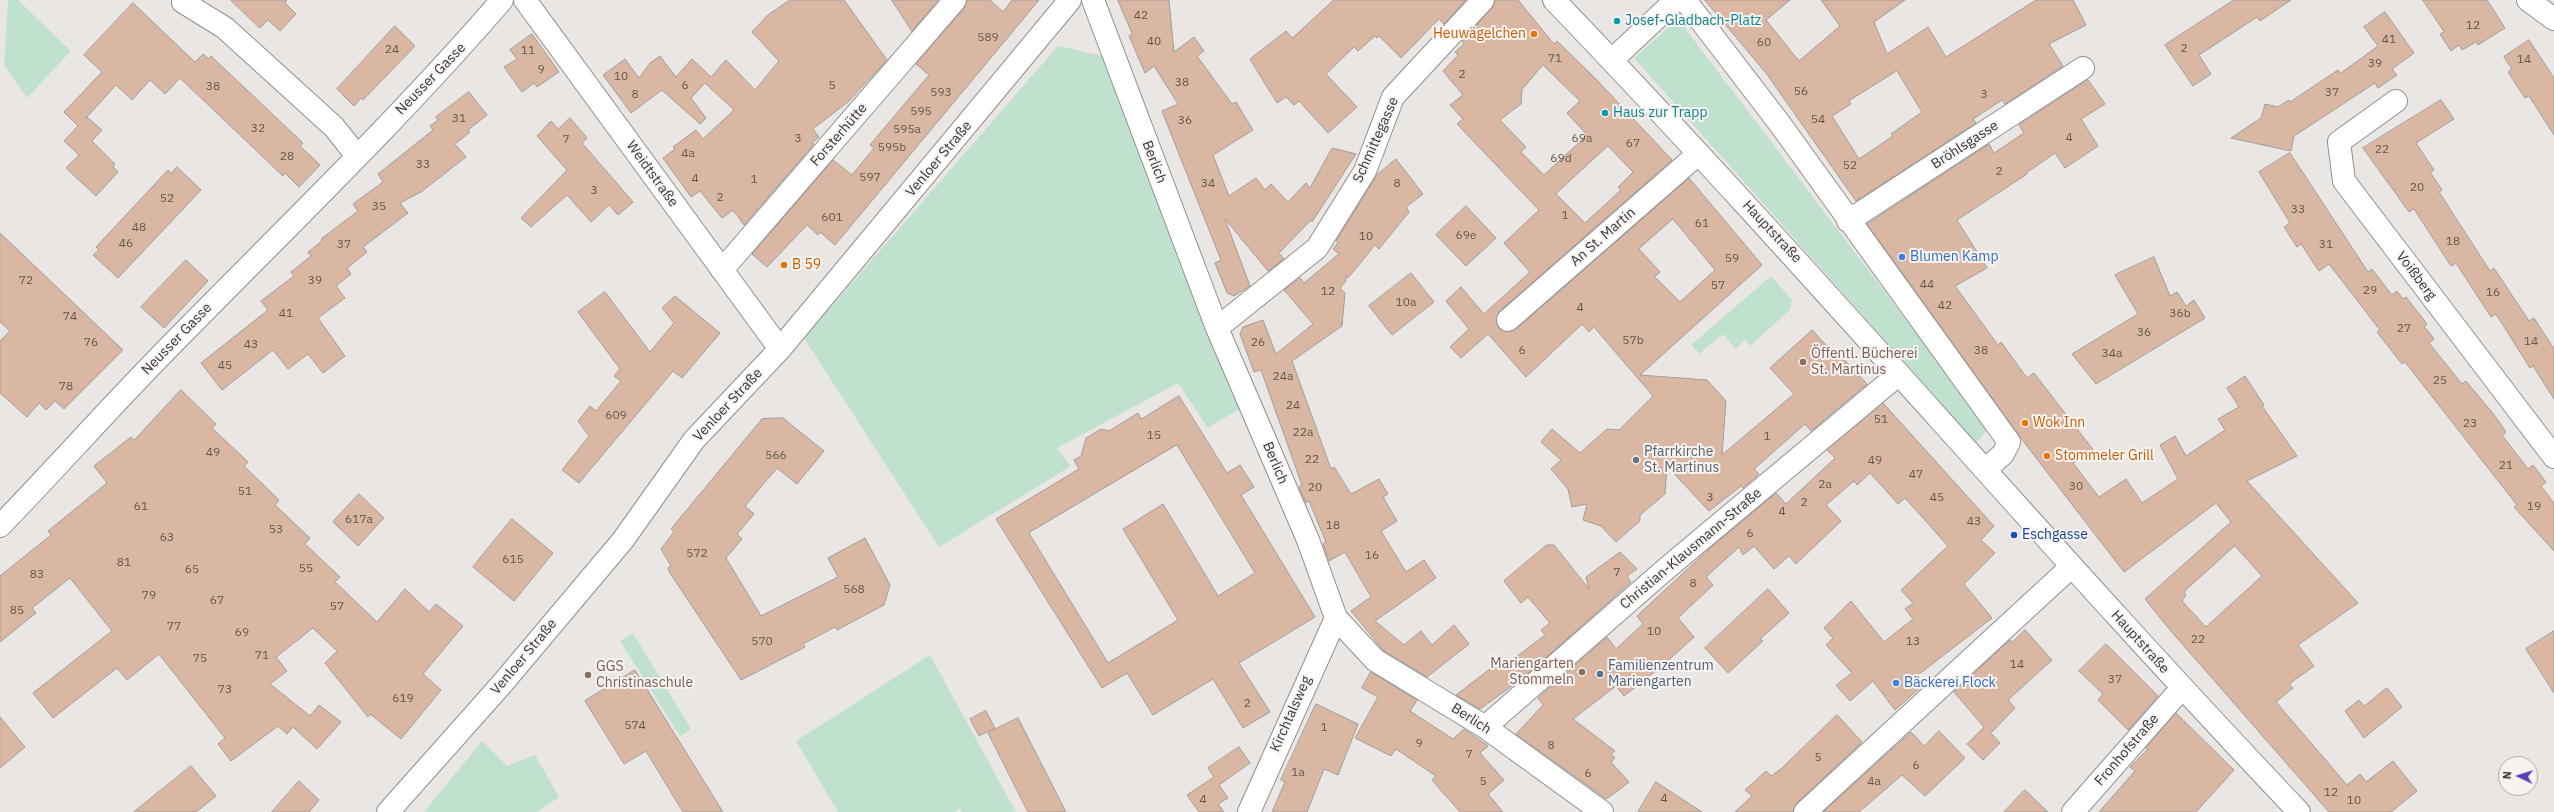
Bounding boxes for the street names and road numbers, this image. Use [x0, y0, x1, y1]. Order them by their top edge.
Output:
street label: Neusser Gasse [392, 39, 470, 119]
street label: Schmittegasse [1350, 94, 1402, 186]
street label: Forsterhütte [807, 100, 871, 170]
street label: Bröhlsgasse [1928, 117, 2002, 173]
street label: Venloer Straße [902, 118, 976, 200]
street label: Weidtstraße [622, 138, 682, 210]
street label: Berlich [1138, 138, 1170, 186]
street label: Hauptstraße [1739, 197, 1805, 267]
street label: An St. Martin [1567, 204, 1639, 270]
street label: Voißberg [2392, 248, 2440, 304]
street label: Neusser Gasse [138, 299, 216, 379]
street label: Venloer Straße [690, 365, 766, 445]
street label: Berlich [1259, 439, 1291, 487]
street label: Christian-Klausmann-Straße [1617, 485, 1765, 613]
street label: Hauptstraße [2107, 607, 2173, 677]
street label: Venloer Straße [487, 616, 561, 698]
street label: Kirchtalsweg [1267, 674, 1315, 754]
street label: Berlich [1448, 700, 1494, 738]
street label: Fronhofstraße [2091, 711, 2163, 789]

